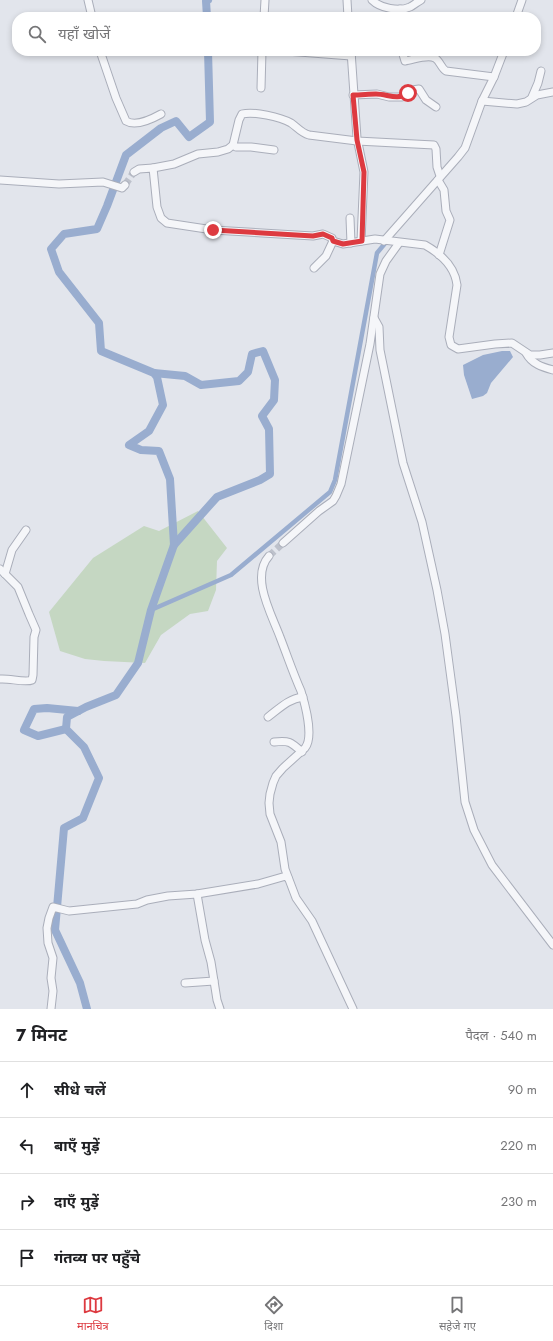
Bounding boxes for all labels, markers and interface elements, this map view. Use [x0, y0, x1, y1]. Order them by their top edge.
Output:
search box [12, 12, 541, 56]
icon: search [26, 23, 48, 45]
text: यहाँ खोजें [58, 23, 110, 45]
route start [399, 84, 417, 102]
route end [204, 221, 222, 239]
text: 7 मिनट [16, 1023, 67, 1047]
text: पैदल · 540 m [465, 1026, 537, 1045]
icon: ahead [16, 1079, 38, 1101]
text: सीधे चलें [54, 1079, 106, 1101]
text: 90 m [508, 1080, 537, 1099]
icon: left [16, 1135, 38, 1157]
text: बाएँ मुड़ें [54, 1135, 100, 1157]
text: 220 m [500, 1136, 537, 1155]
icon: right [16, 1191, 38, 1213]
text: दाएँ मुड़ें [54, 1191, 99, 1213]
text: 230 m [501, 1192, 537, 1211]
icon: arrive [16, 1247, 38, 1269]
text: गंतव्य पर पहुँचे [54, 1247, 140, 1269]
tab: मानचित्र [77, 1294, 109, 1334]
tab: दिशा [263, 1294, 285, 1334]
tab: सहेजे गए [439, 1294, 476, 1334]

